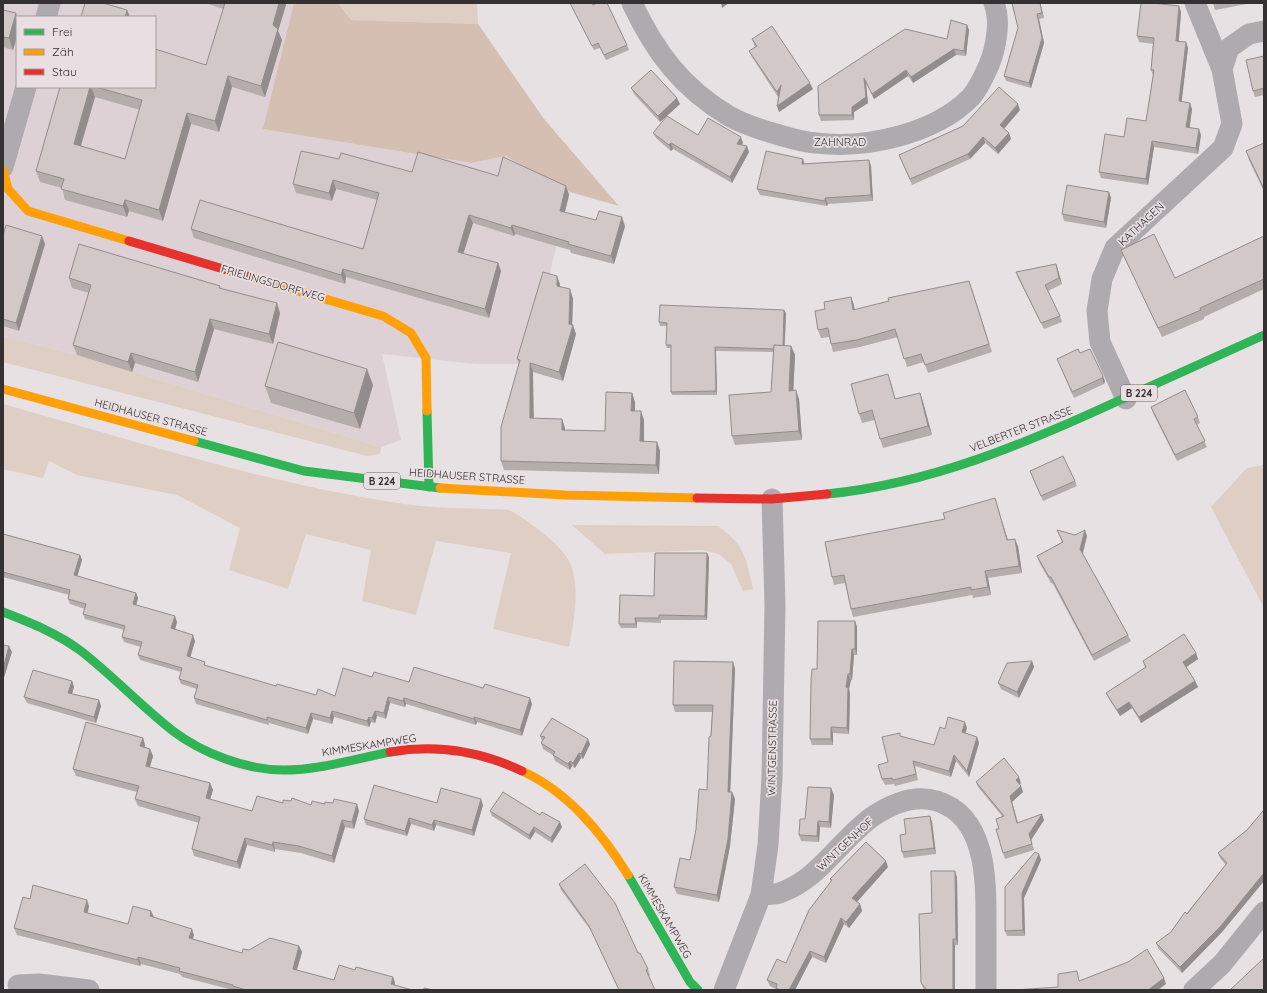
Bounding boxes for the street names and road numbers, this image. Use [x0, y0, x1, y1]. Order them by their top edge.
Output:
street label: ZAHNRAD [814, 135, 866, 149]
street label: KATHAGEN [1115, 199, 1167, 249]
street label: FRIELINGSDORFWEG [219, 261, 327, 305]
road number: B 224 [1121, 385, 1157, 401]
street label: HEIDHAUSER STRASSE [93, 395, 209, 439]
street label: VELBERTER STRASSE [968, 403, 1074, 455]
street label: HEIDHAUSER STRASSE [409, 465, 525, 487]
road number: B 224 [364, 473, 400, 489]
street label: WINTGENSTRASSE [764, 700, 780, 796]
street label: KIMMESKAMPWEG [321, 731, 417, 759]
street label: WINTGENHOF [814, 814, 876, 874]
street label: KIMMESKAMPWEG [635, 871, 695, 961]

